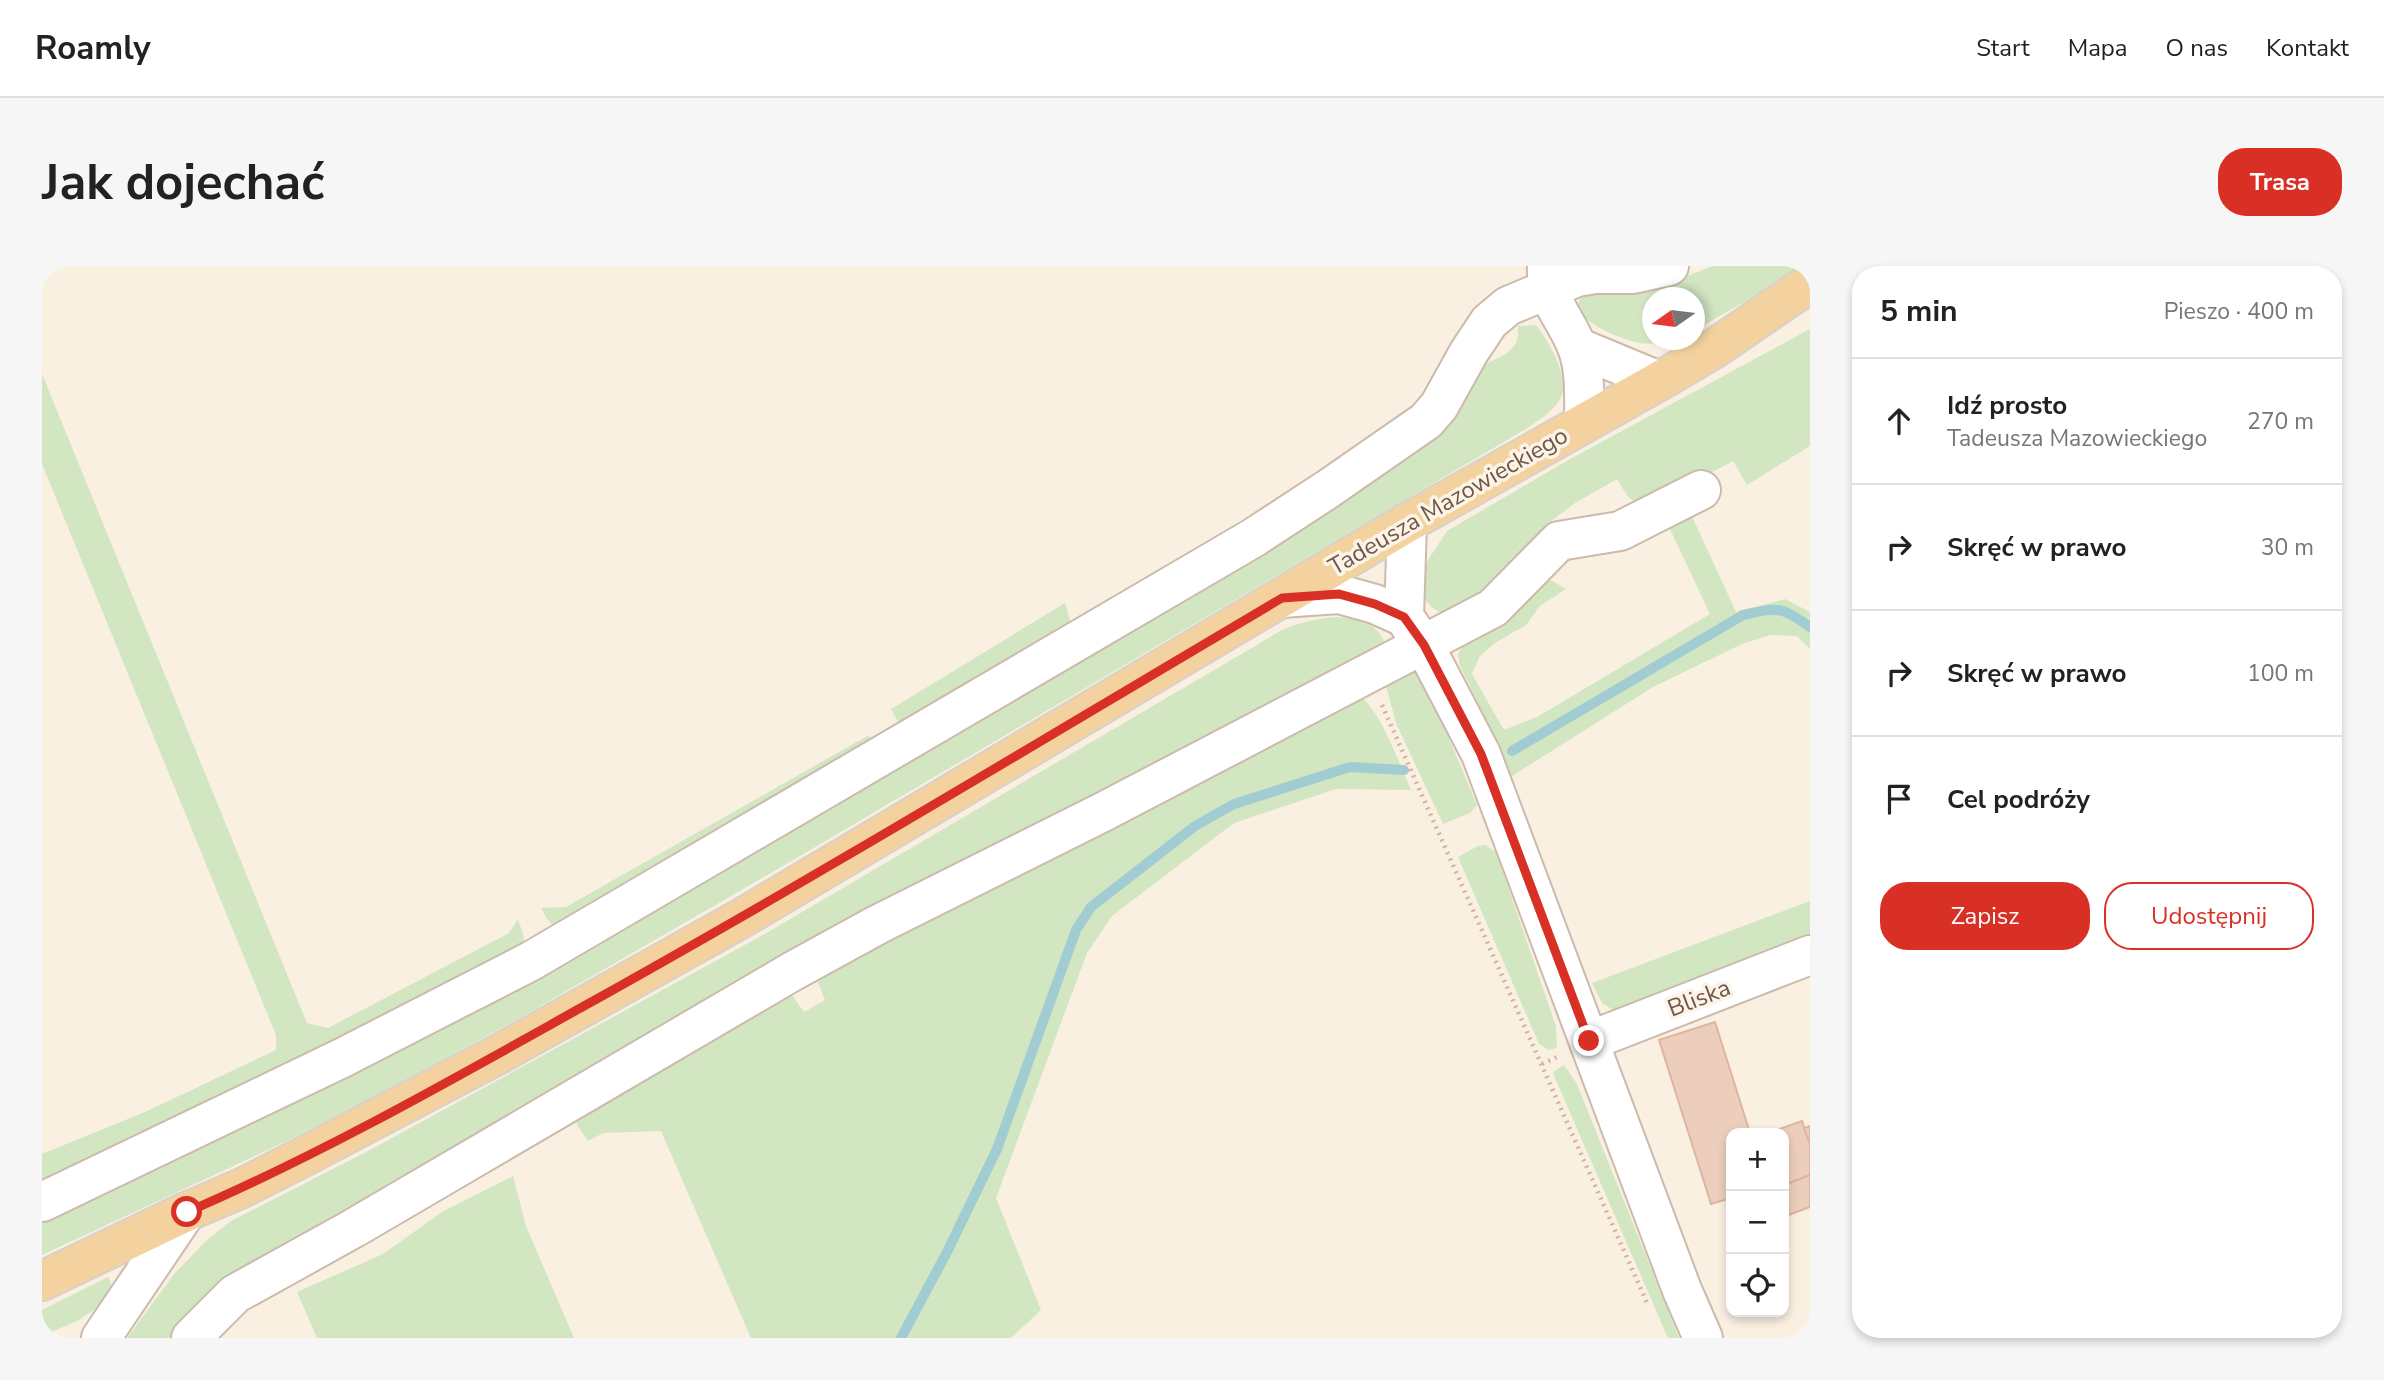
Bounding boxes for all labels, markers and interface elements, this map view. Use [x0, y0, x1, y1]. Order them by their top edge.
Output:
text: Roamly [35, 26, 151, 71]
text: Start [1976, 32, 2030, 64]
text: Mapa [2068, 32, 2128, 64]
text: O nas [2166, 32, 2228, 64]
text: Kontakt [2266, 32, 2349, 64]
button: Trasa [2218, 148, 2342, 216]
text: Jak dojechać [42, 149, 324, 216]
north arrow [1642, 287, 1705, 350]
text: 5 min [1880, 291, 1958, 332]
text: Pieszo · 400 m [2164, 296, 2314, 327]
text: Idź prosto [1947, 388, 2067, 423]
icon: ahead [1880, 402, 1918, 440]
text: 270 m [2247, 406, 2314, 437]
street label: Tadeusza Mazowieckiego [1322, 419, 1574, 583]
text: Tadeusza Mazowieckiego [1947, 423, 2207, 454]
icon: right [1880, 528, 1918, 566]
text: Skręć w prawo [1947, 530, 2127, 565]
text: 30 m [2261, 532, 2314, 563]
icon: right [1880, 654, 1918, 692]
text: Skręć w prawo [1947, 656, 2127, 691]
text: 100 m [2247, 658, 2314, 689]
icon: arrive [1880, 780, 1918, 818]
text: Cel podróży [1947, 782, 2090, 817]
button: Zapisz [1880, 882, 2090, 950]
button: Udostępnij [2104, 882, 2314, 950]
street label: Bliska [1663, 971, 1735, 1025]
route end [1573, 1025, 1604, 1056]
map controls [1726, 1128, 1789, 1317]
button: + [1726, 1128, 1789, 1191]
button: − [1726, 1191, 1789, 1254]
route start [171, 1196, 202, 1227]
button: locate [1726, 1254, 1789, 1317]

